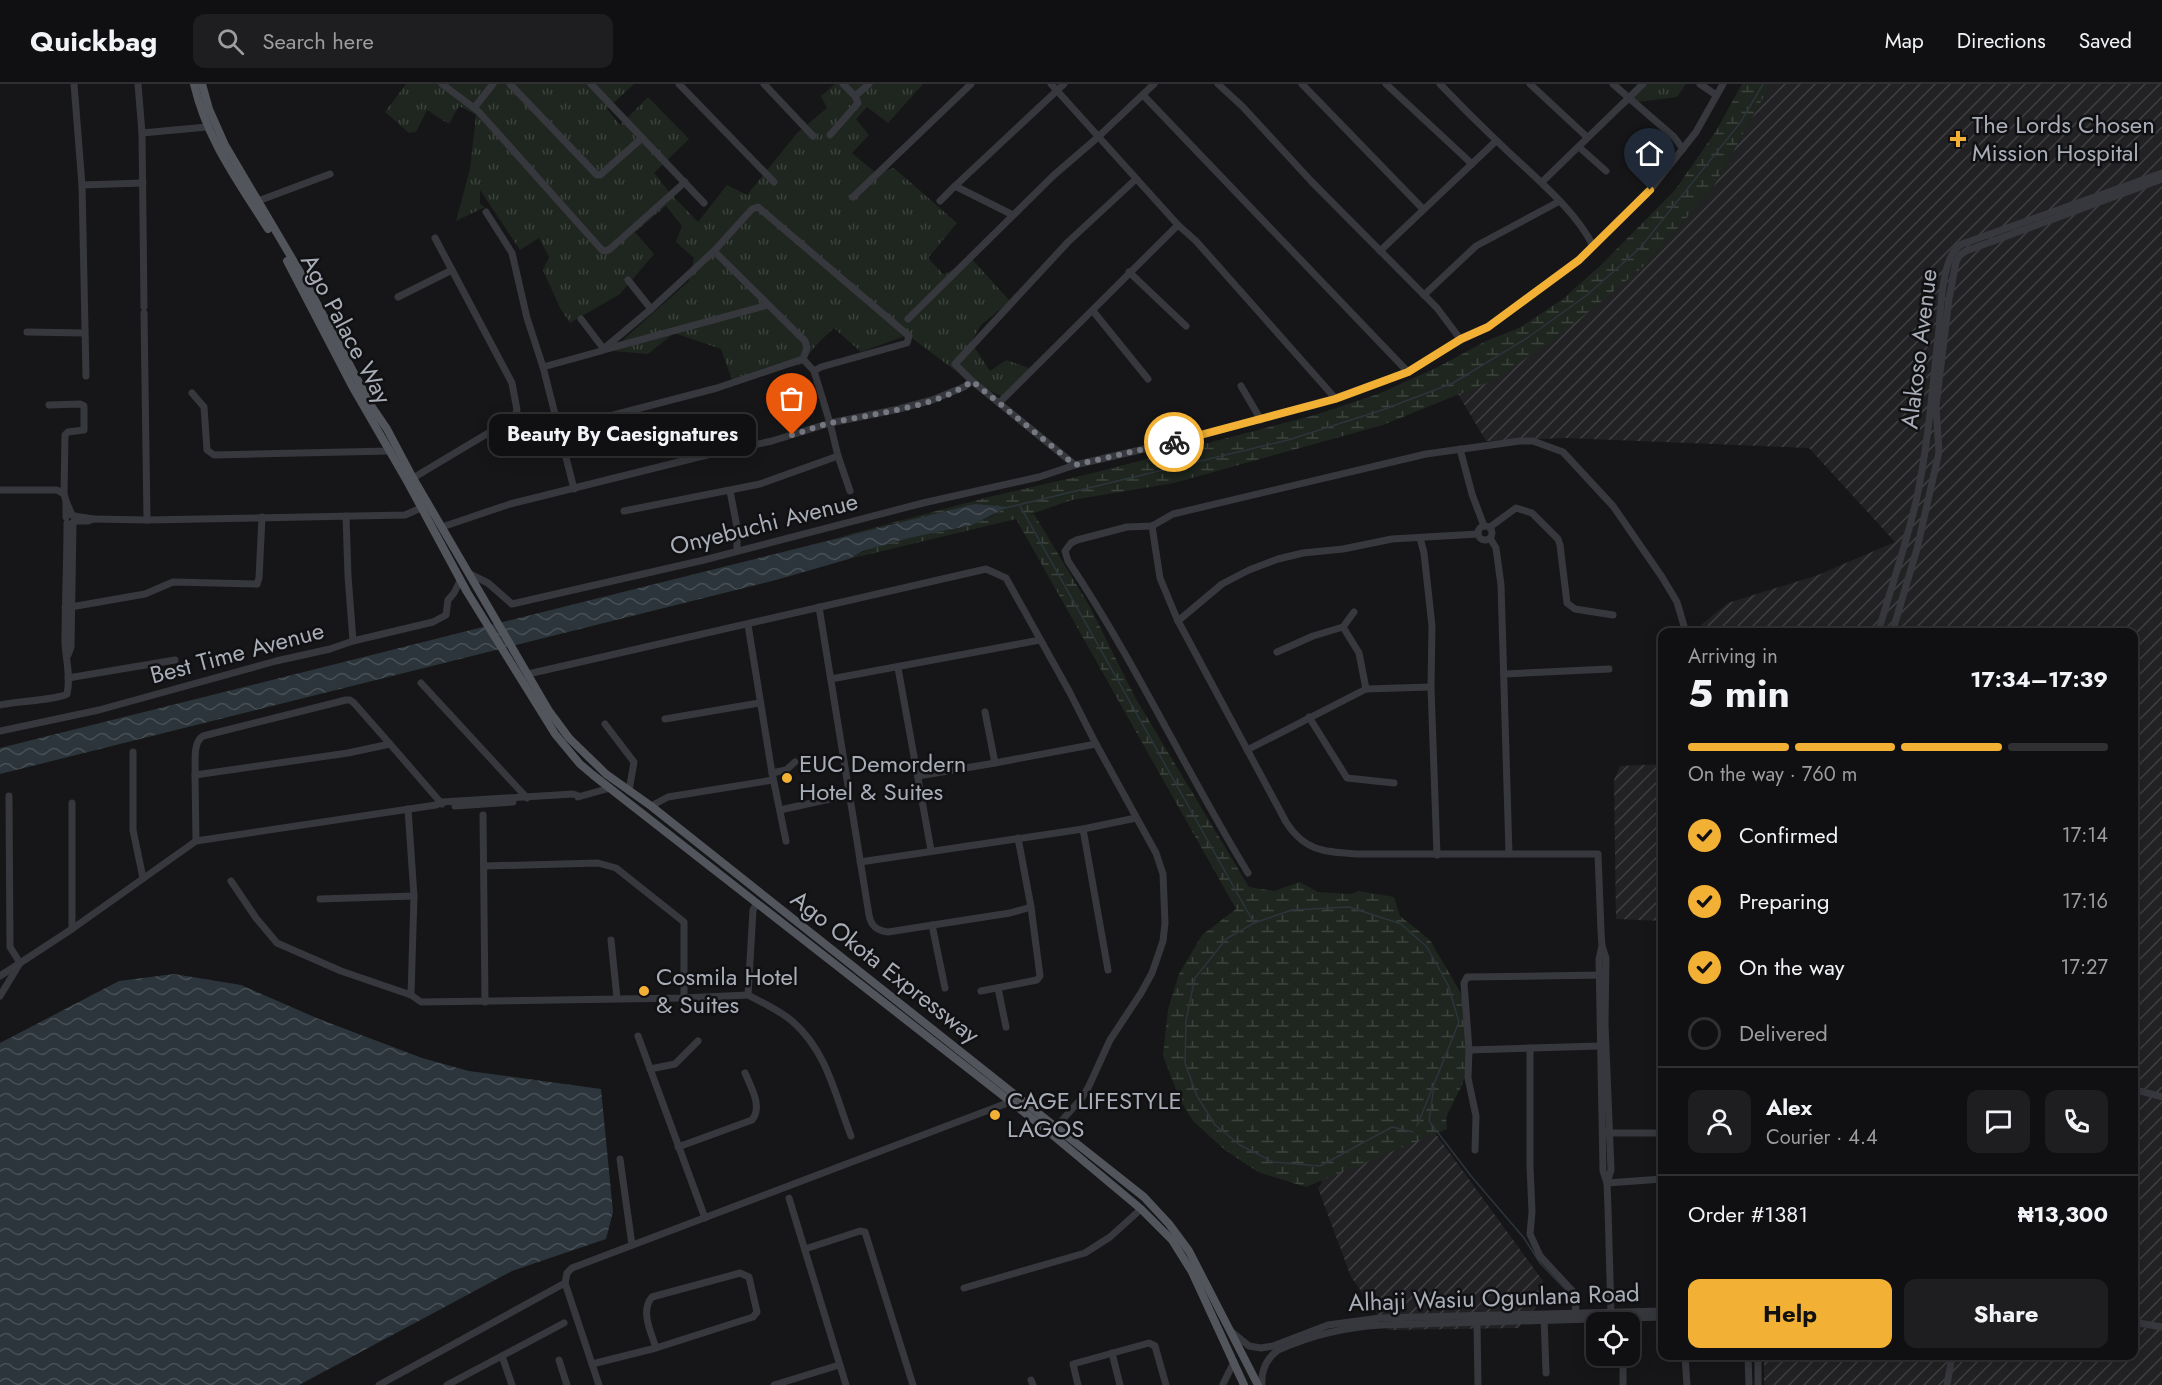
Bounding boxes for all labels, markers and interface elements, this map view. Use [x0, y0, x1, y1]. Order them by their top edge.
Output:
search box [193, 14, 613, 68]
text: Quickbag [30, 21, 157, 62]
icon: search [214, 25, 247, 58]
text: Search here [262, 25, 374, 57]
text: Map [1885, 26, 1924, 56]
text: Directions [1957, 26, 2046, 56]
text: Saved [2079, 26, 2132, 56]
place label: The Lords Chosen Mission Hospital [1972, 107, 2155, 170]
pin [1624, 128, 1675, 190]
marker: The Lords Chosen Mission Hospital [1949, 130, 1967, 148]
icon: home [1633, 137, 1666, 170]
street label: Ago Palace Way [292, 248, 401, 410]
street label: Alakoso Avenue [1891, 267, 1946, 431]
pin [766, 373, 817, 435]
icon: bag [775, 382, 808, 415]
courier [1144, 412, 1204, 472]
callout: Beauty By Caesignatures [489, 414, 756, 456]
text: Beauty By Caesignatures [507, 420, 738, 449]
icon: bike [1158, 426, 1191, 459]
street label: Onyebuchi Avenue [666, 483, 862, 564]
street label: Best Time Avenue [146, 612, 328, 693]
text: Arriving in [1688, 642, 1778, 671]
text: 17:34–17:39 [1970, 663, 2108, 695]
text: 5 min [1688, 665, 1790, 722]
place label: EUC Demordern Hotel & Suites [799, 746, 966, 809]
text: On the way · 760 m [1688, 760, 1857, 789]
marker: EUC Demordern Hotel & Suites [780, 771, 794, 785]
icon: check [1688, 819, 1721, 852]
text: Confirmed [1739, 819, 1838, 851]
text: 17:14 [2062, 821, 2108, 850]
street label: Ago Okota Expressway [783, 882, 988, 1052]
icon: check [1688, 885, 1721, 918]
text: Preparing [1739, 885, 1830, 917]
text: 17:16 [2062, 887, 2108, 916]
icon: check [1688, 951, 1721, 984]
text: On the way [1739, 951, 1844, 983]
text: 17:27 [2061, 953, 2108, 982]
place label: Cosmila Hotel & Suites [656, 959, 798, 1022]
marker: Cosmila Hotel & Suites [637, 984, 651, 998]
text: Delivered [1739, 1017, 1828, 1049]
place label: CAGE LIFESTYLE LAGOS [1007, 1083, 1182, 1146]
button: person [1688, 1090, 1751, 1153]
button: chat [1967, 1090, 2030, 1153]
button: phone [2045, 1090, 2108, 1153]
text: Alex [1766, 1091, 1812, 1123]
marker: CAGE LIFESTYLE LAGOS [988, 1108, 1002, 1122]
text: Courier · 4.4 [1766, 1123, 1878, 1152]
text: Order #1381 [1688, 1198, 1808, 1230]
text: ₦13,300 [2018, 1198, 2108, 1230]
street label: Alhaji Wasiu Ogunlana Road [1348, 1275, 1640, 1320]
button: Help [1688, 1279, 1892, 1348]
button: Share [1904, 1279, 2108, 1348]
map controls [1586, 1312, 1640, 1366]
button: locate [1586, 1312, 1640, 1366]

